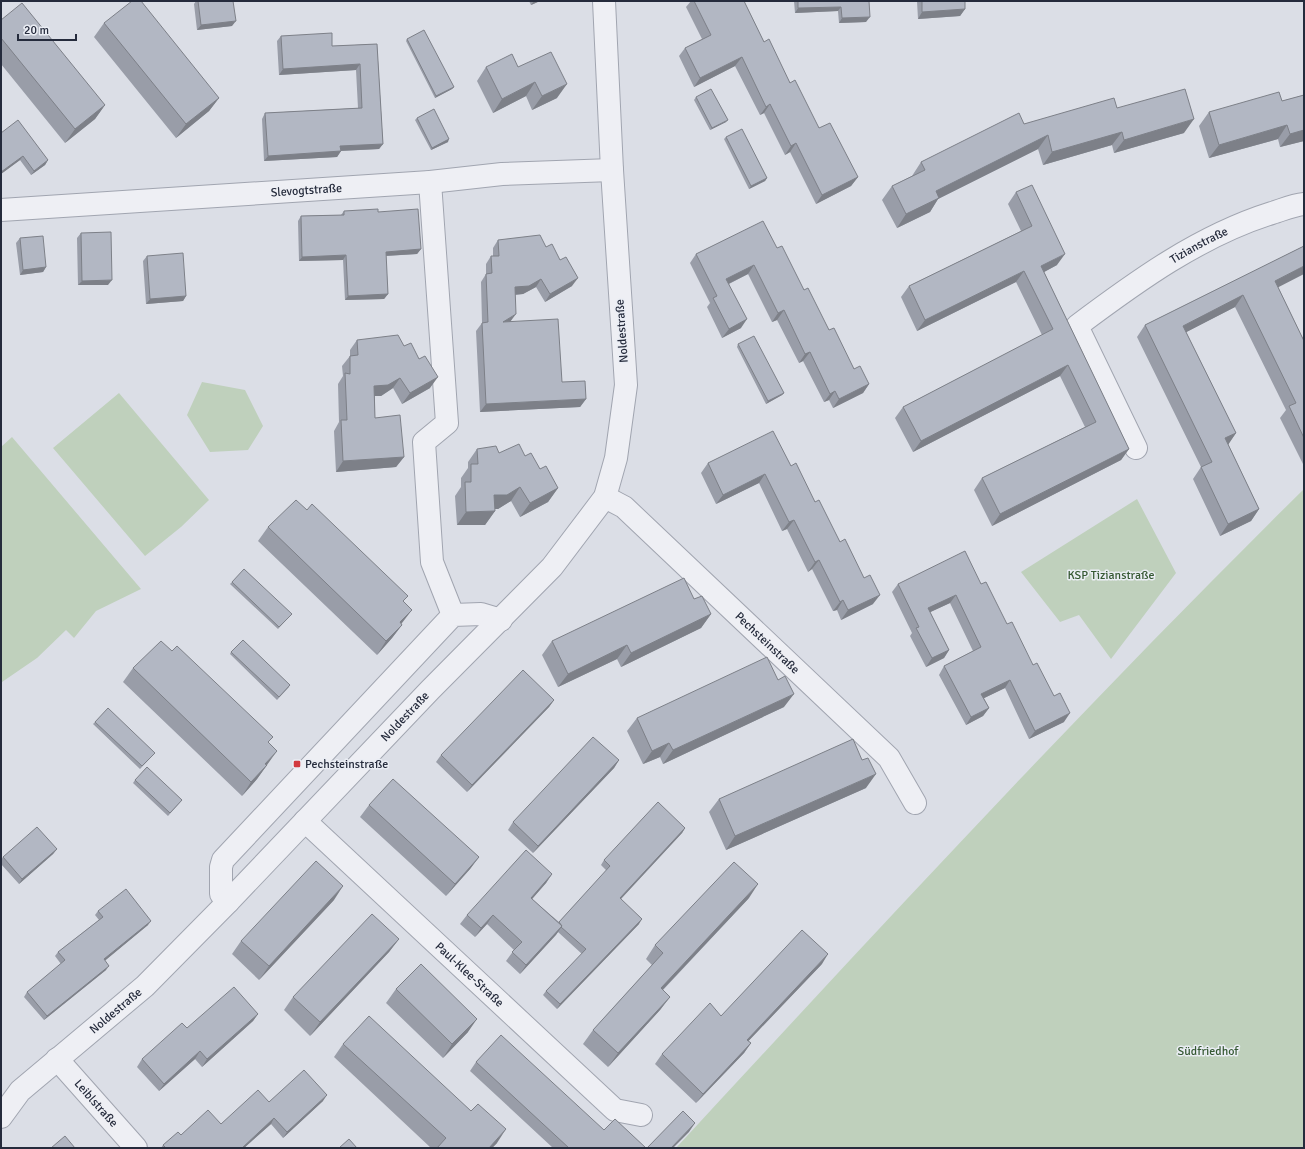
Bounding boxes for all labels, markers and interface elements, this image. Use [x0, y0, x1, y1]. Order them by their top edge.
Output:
scale bar [18, 16, 76, 42]
text: 20 m [24, 23, 49, 38]
street label: Slevogtstraße [270, 180, 343, 200]
street label: Tizianstraße [1167, 223, 1230, 267]
street label: Noldestraße [612, 299, 632, 363]
park label: KSP Tizianstraße [1067, 568, 1155, 583]
street label: Pechsteinstraße [732, 609, 803, 677]
street label: Noldestraße [378, 688, 432, 745]
place label: Pechsteinstraße [305, 757, 388, 772]
marker: Pechsteinstraße [292, 759, 302, 769]
street label: Paul-Klee-Straße [432, 939, 507, 1010]
street label: Noldestraße [86, 985, 145, 1037]
park label: Südfriedhof [1178, 1044, 1239, 1059]
street label: Leiblstraße [71, 1076, 121, 1130]

